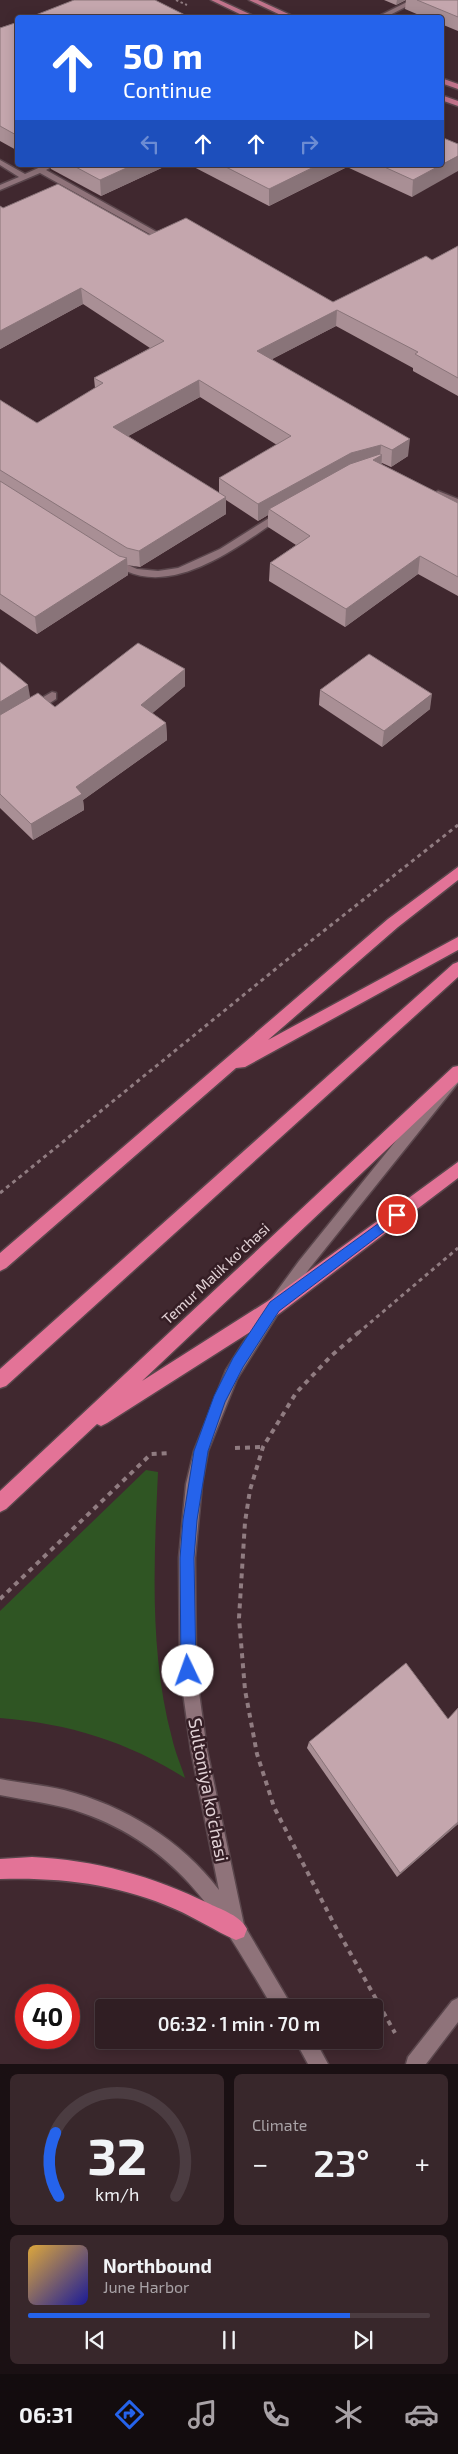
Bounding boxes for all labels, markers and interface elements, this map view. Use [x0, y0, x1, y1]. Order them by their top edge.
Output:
text: 50 m [123, 34, 203, 76]
icon: ahead [40, 35, 105, 100]
text: Continue [123, 76, 212, 102]
icon: left [136, 130, 164, 158]
icon: ahead [189, 130, 217, 158]
icon: ahead [242, 130, 270, 158]
icon: right [295, 130, 323, 158]
pin [376, 1194, 418, 1236]
icon: arrive [383, 1201, 411, 1229]
street label: Temur Malik ko'chasi [158, 1219, 273, 1328]
position arrow [161, 1644, 213, 1696]
street label: Sultoniya ko'chasi [184, 1716, 234, 1864]
speed limit sign: 40 [15, 1984, 80, 2049]
text: 06:32 · 1 min · 70 m [158, 2012, 320, 2035]
text: Climate [252, 2115, 307, 2134]
text: 32 [87, 2123, 147, 2185]
text: 23° [313, 2139, 370, 2185]
text: − [252, 2146, 268, 2180]
text: + [415, 2146, 430, 2180]
text: km/h [95, 2183, 139, 2205]
text: Northbound [103, 2254, 212, 2277]
text: June Harbor [103, 2277, 190, 2296]
icon: previous [81, 2326, 109, 2354]
icon: pause [215, 2326, 243, 2354]
icon: next [349, 2326, 377, 2354]
icon: directions [112, 2397, 147, 2432]
icon: music [185, 2397, 220, 2432]
icon: phone [258, 2397, 293, 2432]
icon: climate [331, 2397, 366, 2432]
icon: car [404, 2397, 439, 2432]
text: 06:31 [19, 2401, 74, 2427]

